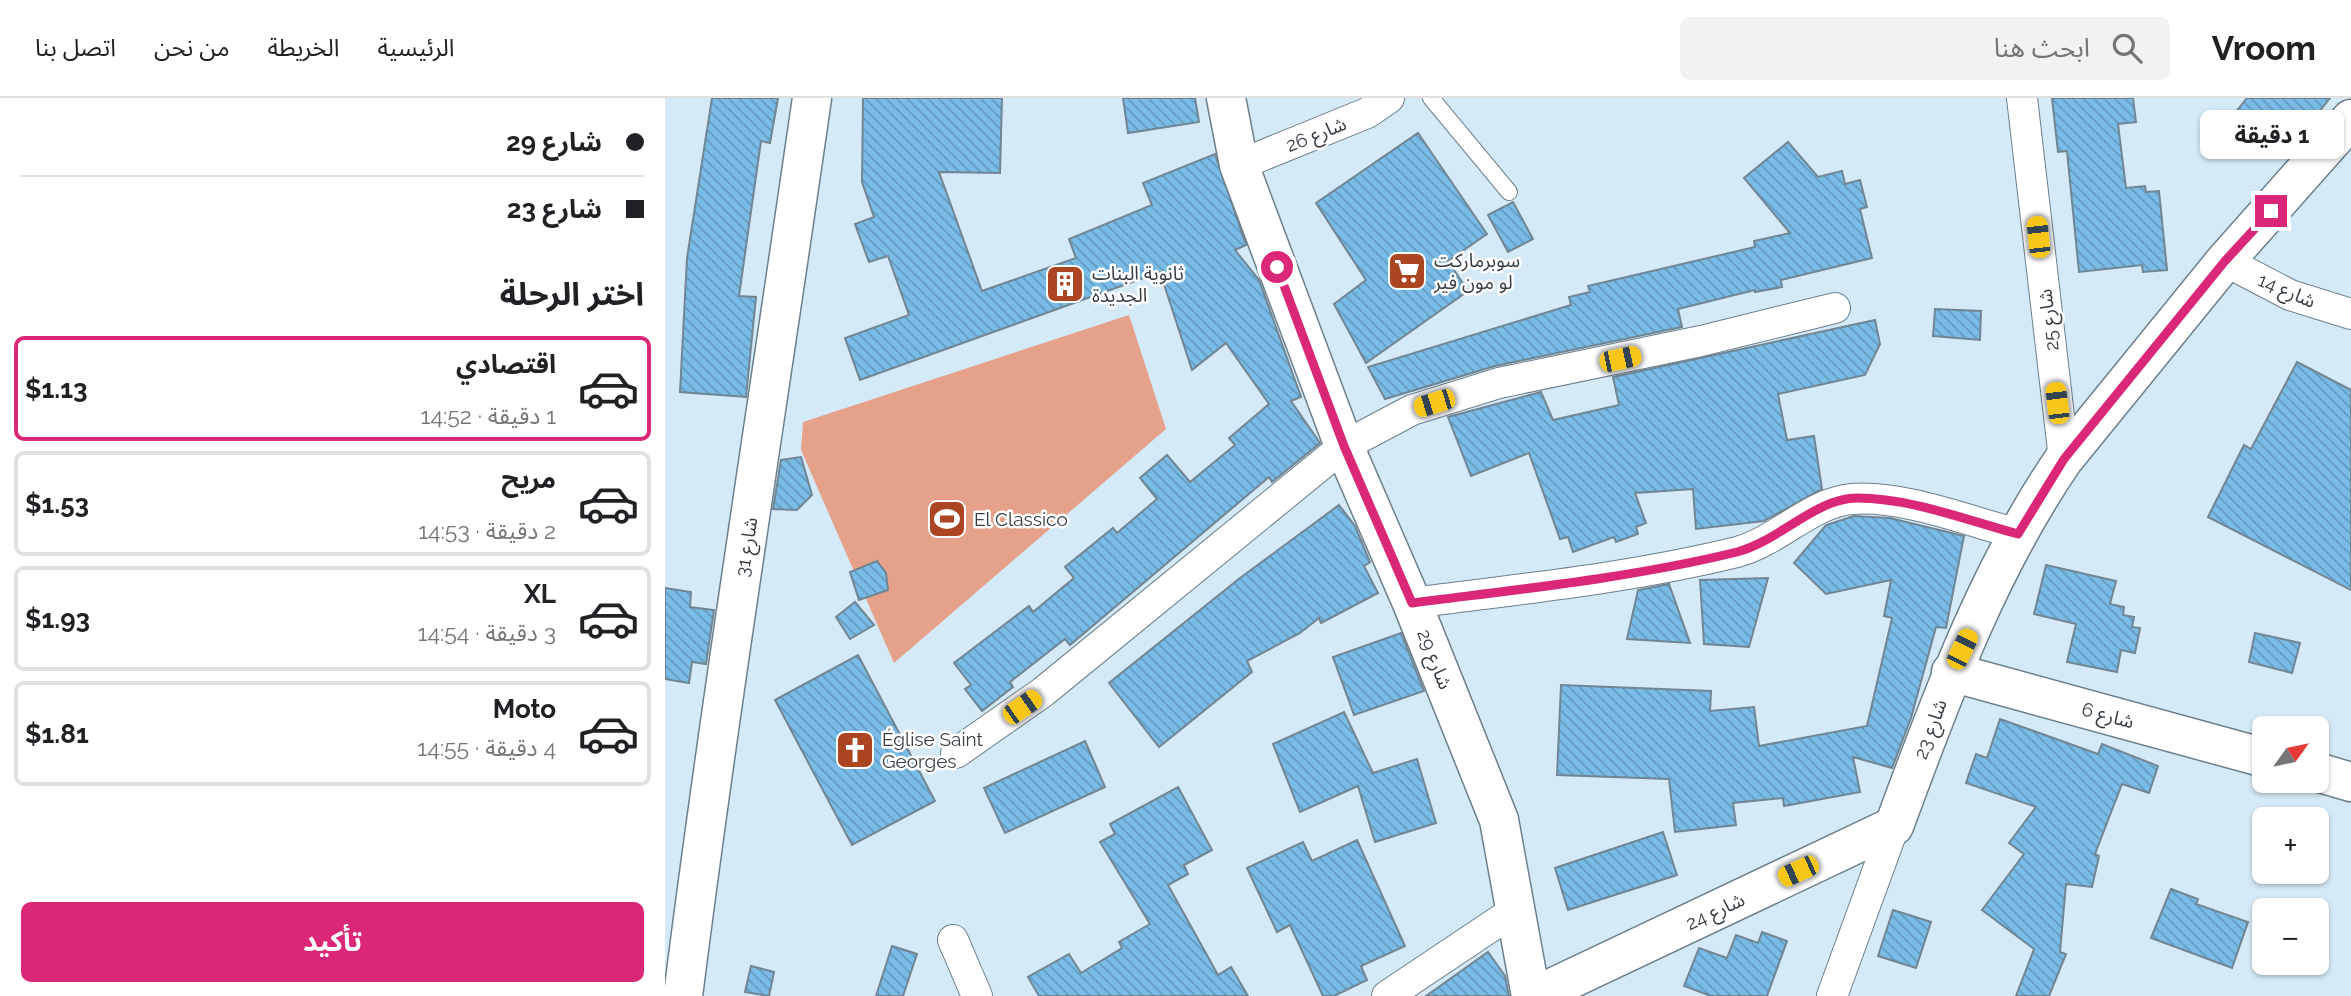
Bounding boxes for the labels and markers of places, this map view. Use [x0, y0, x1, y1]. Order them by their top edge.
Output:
place label: سوبرماركت لو مون فير [1433, 249, 1520, 294]
supermarket icon: سوبرماركت لو مون فير [1386, 250, 1428, 292]
place label: ثانوية البنات الجديدة [1092, 262, 1184, 306]
building icon: ثانوية البنات الجديدة [1044, 263, 1086, 305]
sports icon: El Classico [926, 498, 968, 540]
place label: El Classico [974, 508, 1068, 530]
place label: Église Saint Georges [882, 728, 984, 772]
church icon: Église Saint Georges [834, 729, 876, 771]

